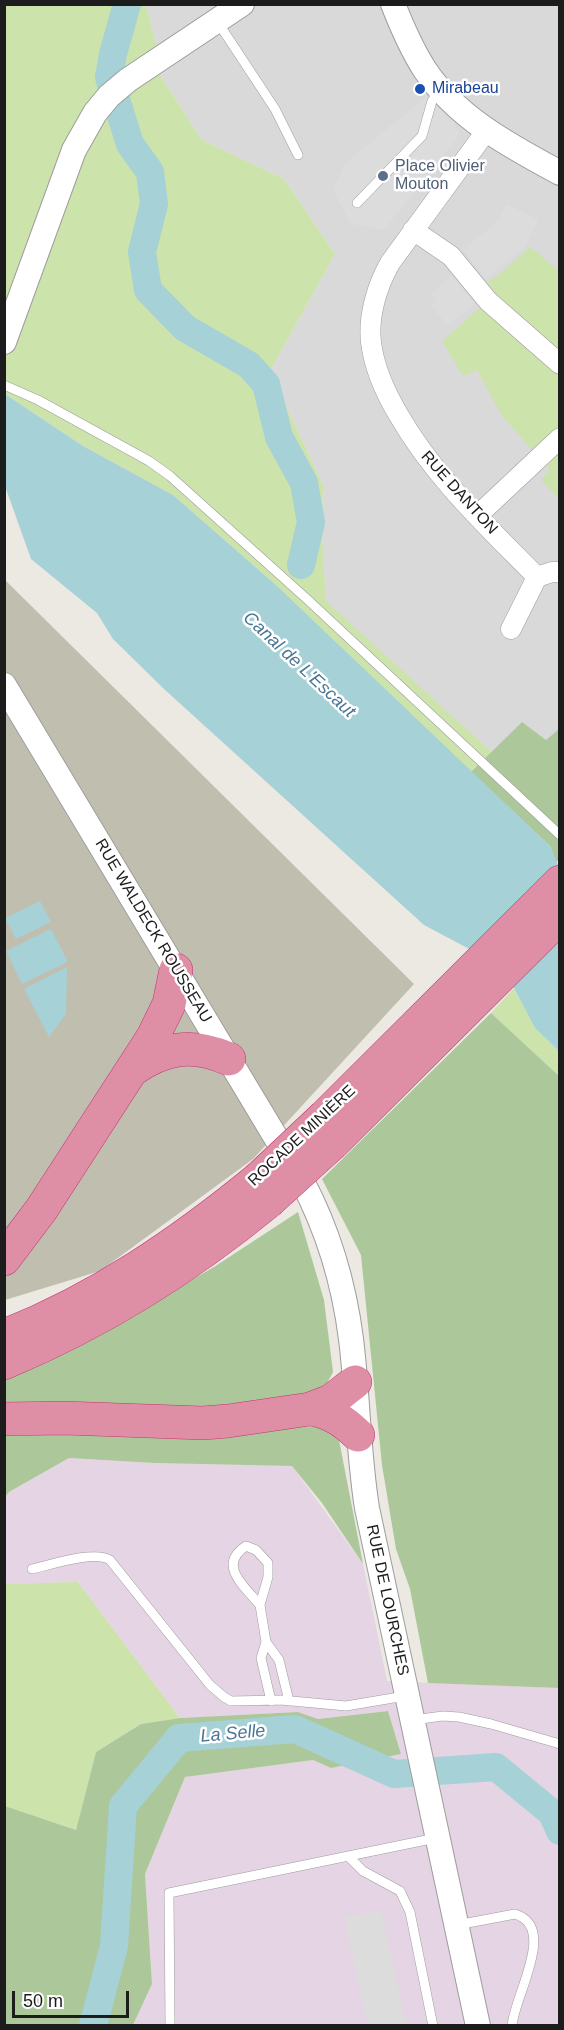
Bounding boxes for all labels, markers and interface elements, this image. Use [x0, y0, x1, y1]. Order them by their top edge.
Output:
place label: Mirabeau [432, 79, 499, 99]
marker: Mirabeau [413, 82, 427, 96]
place label: Place Olivier Mouton [395, 157, 485, 195]
marker: Place Olivier Mouton [376, 169, 390, 183]
street label: RUE DANTON [417, 447, 501, 539]
water label: Canal de L'Escaut [238, 607, 360, 723]
street label: RUE WALDECK ROUSSEAU [90, 836, 216, 1026]
street label: ROCADE MINIÈRE [244, 1081, 360, 1191]
street label: RUE DE LOURCHES [362, 1523, 412, 1677]
water label: La Selle [200, 1720, 266, 1748]
scale bar [15, 1979, 132, 2017]
text: 50 m [23, 1991, 63, 2011]

